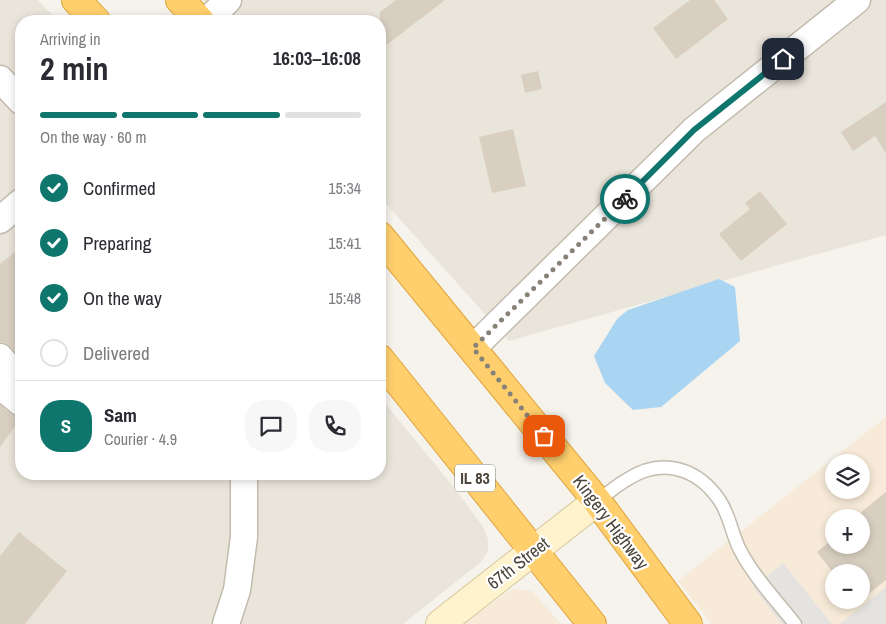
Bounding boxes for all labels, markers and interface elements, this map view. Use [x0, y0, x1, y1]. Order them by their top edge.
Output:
text: Arriving in [40, 28, 101, 50]
pin [762, 38, 804, 80]
text: 16:03–16:08 [273, 45, 361, 71]
icon: home [769, 45, 797, 73]
text: 2 min [40, 47, 109, 90]
text: On the way · 60 m [40, 126, 146, 148]
icon: check [40, 174, 68, 202]
courier [600, 174, 650, 224]
text: Confirmed [83, 175, 156, 201]
text: 15:34 [328, 177, 361, 199]
icon: bike [611, 185, 639, 213]
icon: check [40, 229, 68, 257]
text: Preparing [83, 230, 151, 256]
text: 15:41 [328, 232, 361, 254]
icon: check [40, 284, 68, 312]
text: On the way [83, 285, 162, 311]
text: 15:48 [328, 287, 361, 309]
text: Delivered [83, 340, 150, 366]
button: chat [245, 400, 297, 452]
button: phone [309, 400, 361, 452]
text: Sam [104, 402, 137, 428]
text: S [61, 413, 71, 439]
pin [523, 415, 565, 457]
icon: bag [530, 422, 558, 450]
text: Courier · 4.9 [104, 428, 177, 450]
map controls [825, 454, 870, 609]
button: layers [825, 454, 870, 499]
road number: IL 83 [455, 464, 495, 492]
street label: Kingery Highway [567, 470, 655, 575]
button: + [825, 509, 870, 554]
street label: 67th Street [482, 531, 554, 595]
button: − [825, 564, 870, 609]

